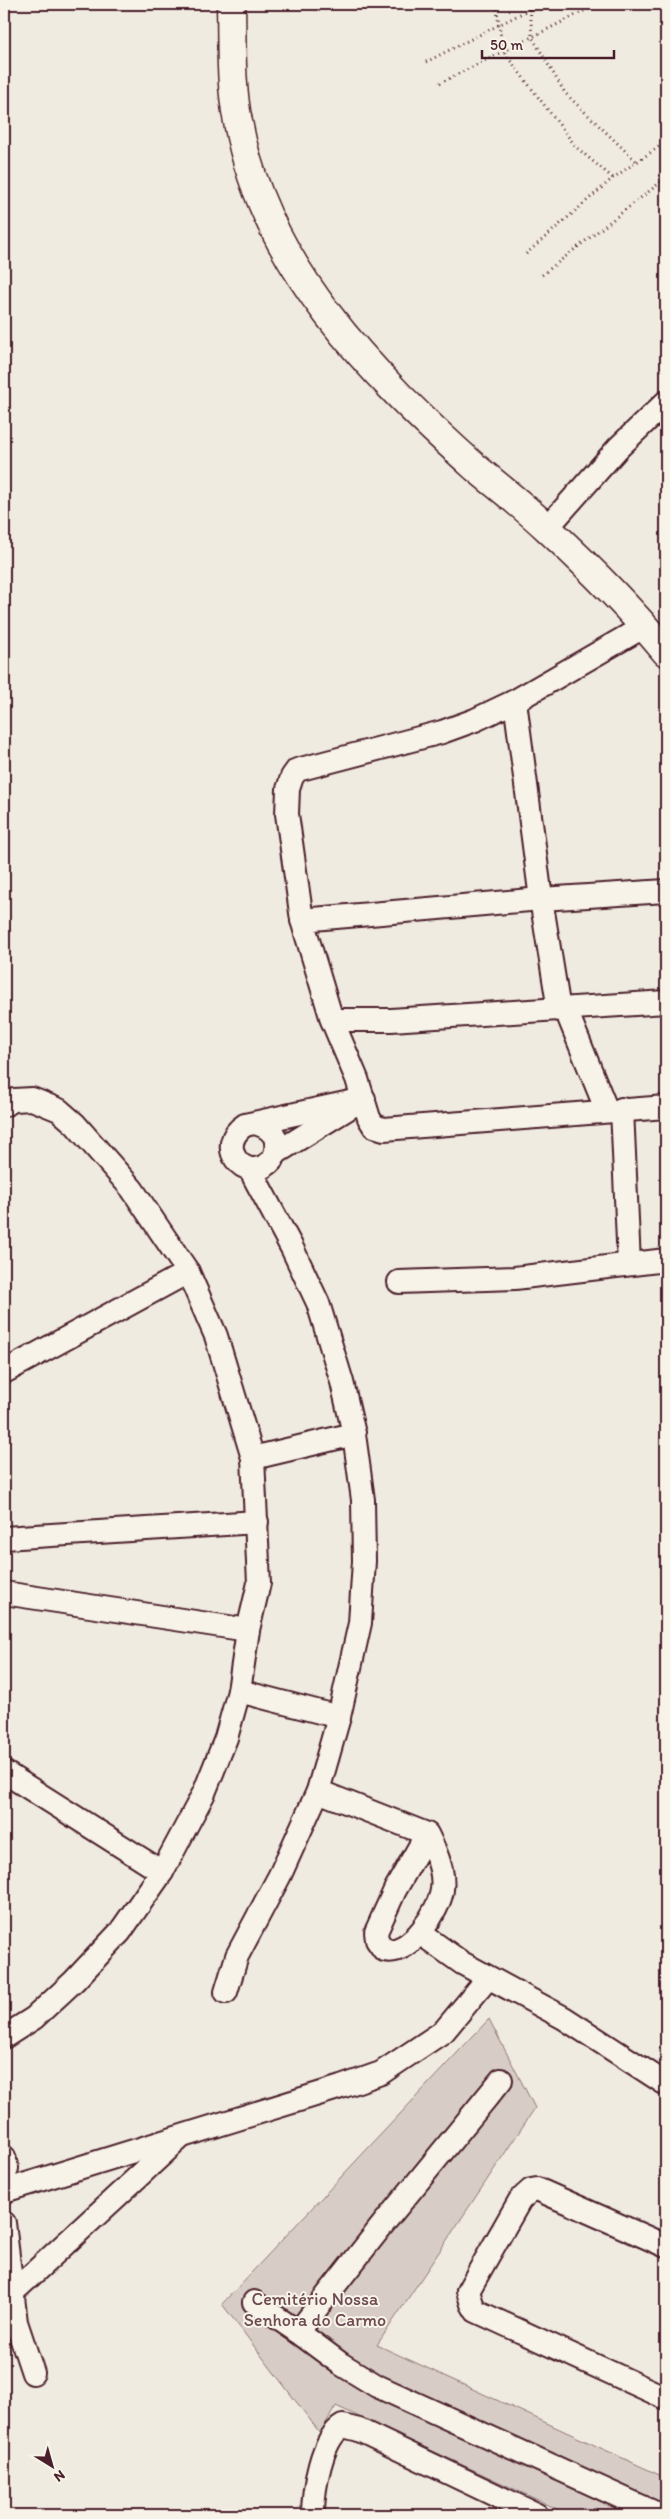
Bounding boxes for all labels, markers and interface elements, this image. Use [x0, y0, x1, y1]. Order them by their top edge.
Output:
scale bar [482, 28, 615, 60]
text: 50 m [490, 36, 523, 54]
park label: Cemitério Nossa Senhora do Carmo [244, 2288, 386, 2331]
north arrow [28, 2442, 78, 2492]
text: N [51, 2466, 68, 2486]

